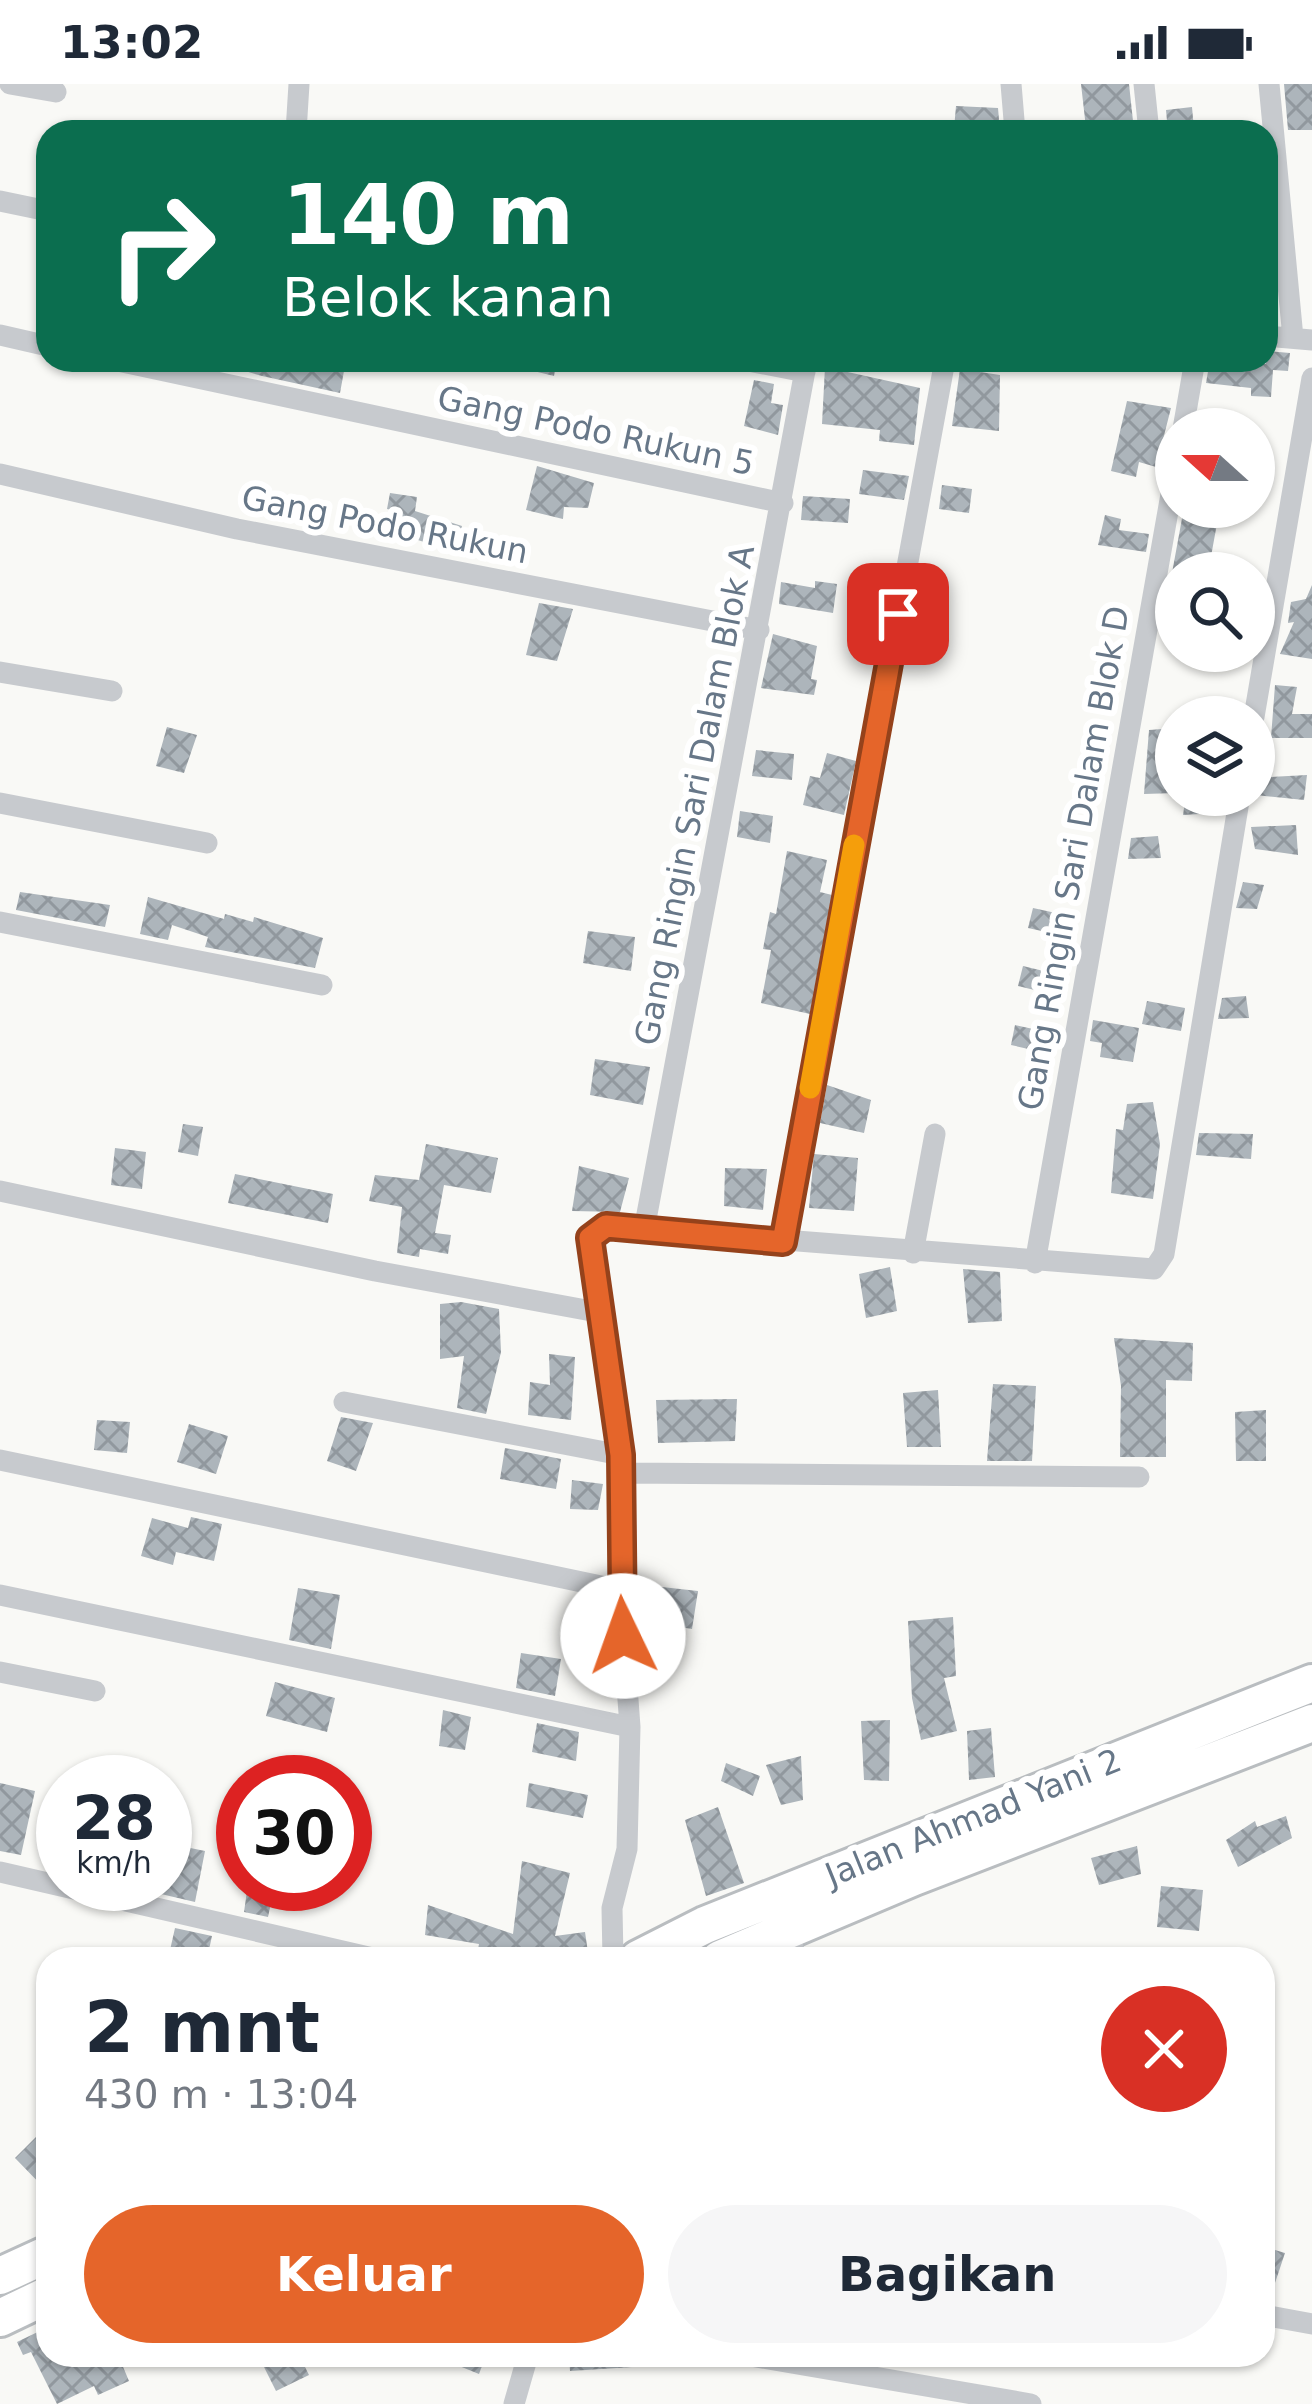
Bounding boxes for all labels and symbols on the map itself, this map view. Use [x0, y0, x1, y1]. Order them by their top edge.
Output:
street label: Gang Podo Rukun 5 [434, 378, 758, 483]
north arrow [1155, 408, 1275, 528]
street label: Gang Podo Rukun [238, 478, 531, 571]
street label: Gang Ringin Sari Dalam Blok A [627, 541, 762, 1049]
pin [847, 563, 949, 665]
street label: Gang Ringin Sari Dalam Blok D [1010, 603, 1137, 1113]
position arrow [560, 1573, 686, 1699]
street label: Jalan Ahmad Yani 2 [818, 1740, 1127, 1895]
speed limit sign: 30 [216, 1755, 372, 1911]

